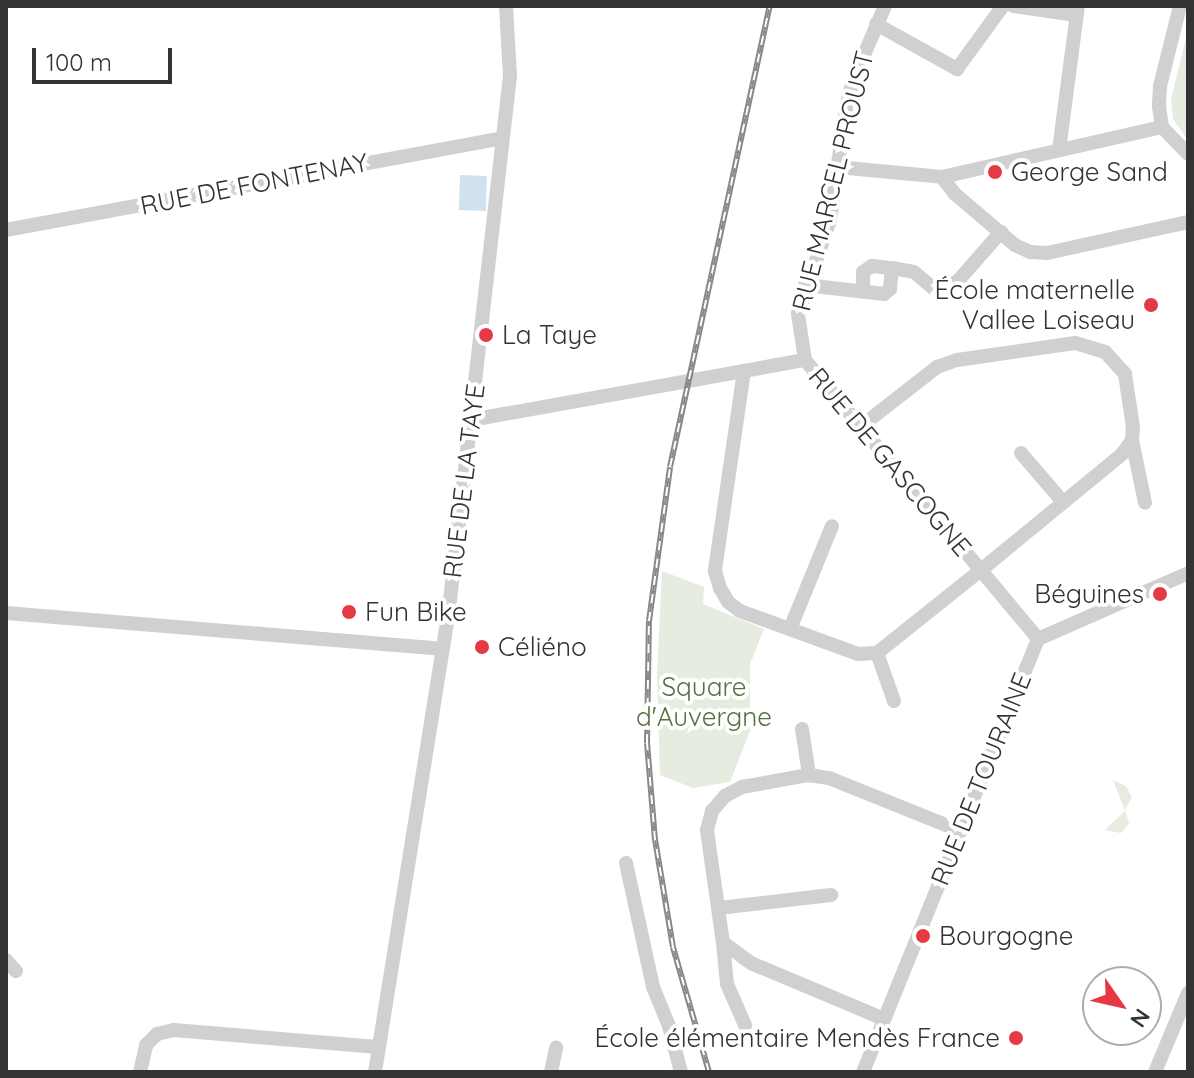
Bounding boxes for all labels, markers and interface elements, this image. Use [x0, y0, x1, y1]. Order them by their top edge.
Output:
scale bar [36, 32, 176, 82]
text: 100 m [46, 47, 112, 77]
street label: RUE MARCEL PROUST [786, 48, 880, 314]
street label: RUE DE FONTENAY [138, 147, 370, 221]
place label: George Sand [1011, 156, 1168, 188]
marker: George Sand [986, 163, 1004, 181]
place label: École maternelle Vallee Loiseau [935, 274, 1135, 336]
marker: École maternelle Vallee Loiseau [1142, 296, 1160, 314]
place label: La Taye [502, 319, 597, 351]
marker: La Taye [477, 326, 495, 344]
street label: RUE DE GASCOGNE [802, 361, 978, 563]
street label: RUE DE LA TAYE [437, 382, 491, 580]
place label: Béguines [1034, 578, 1144, 610]
marker: Béguines [1151, 585, 1169, 603]
place label: Fun Bike [365, 596, 467, 628]
marker: Fun Bike [340, 603, 358, 621]
place label: Céliéno [498, 631, 587, 663]
marker: Céliéno [473, 638, 491, 656]
street label: RUE DE TOURAINE [924, 668, 1038, 890]
park label: Square d'Auvergne [636, 671, 772, 732]
place label: Bourgogne [939, 920, 1073, 952]
marker: Bourgogne [914, 927, 932, 945]
north arrow [1082, 966, 1162, 1046]
text: N [1124, 1004, 1156, 1033]
place label: École élémentaire Mendès France [595, 1022, 1000, 1054]
marker: École élémentaire Mendès France [1007, 1029, 1025, 1047]

